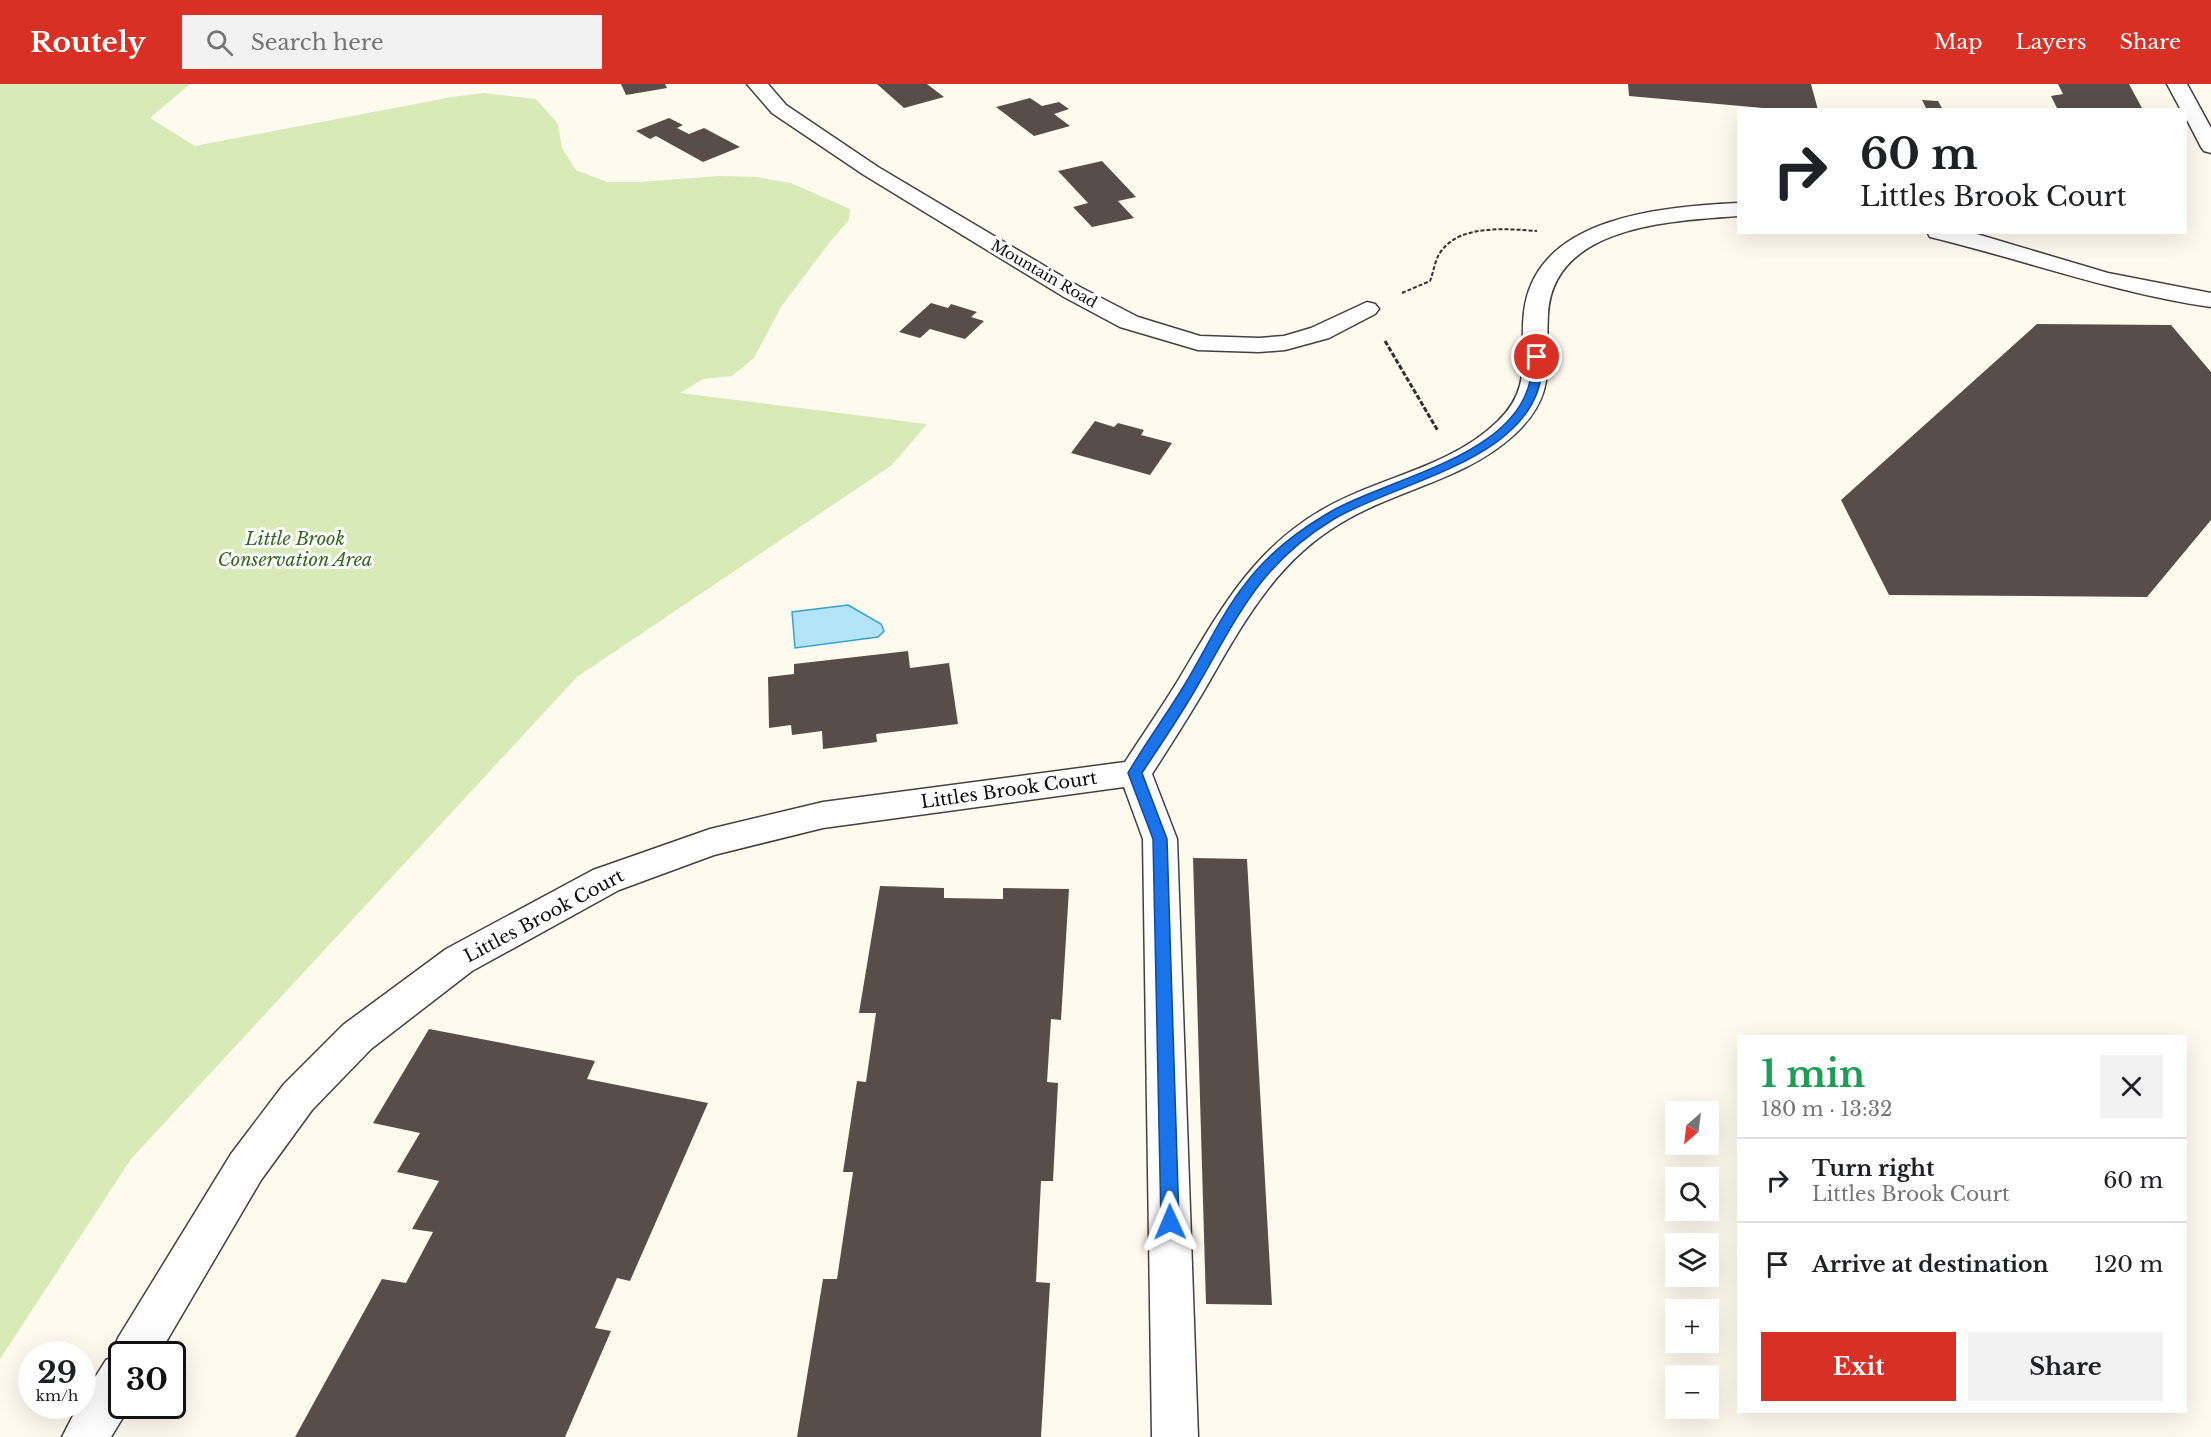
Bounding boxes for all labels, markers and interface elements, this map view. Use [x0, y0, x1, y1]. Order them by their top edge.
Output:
search box [182, 15, 602, 69]
text: Routely [30, 25, 146, 60]
icon: search [203, 26, 236, 59]
text: Search here [251, 29, 384, 56]
text: Map [1934, 29, 1983, 55]
text: Layers [2016, 29, 2087, 55]
text: Share [2120, 29, 2181, 55]
text: 60 m [1860, 128, 1978, 180]
icon: right [1761, 132, 1839, 210]
text: Littles Brook Court [1860, 180, 2127, 213]
street label: Mountain Road [988, 235, 1101, 312]
pin [1511, 331, 1562, 382]
icon: arrive [1520, 340, 1553, 373]
park label: Little Brook Conservation Area [218, 528, 372, 571]
street label: Littles Brook Court [919, 767, 1099, 813]
street label: Littles Brook Court [460, 864, 628, 967]
text: 1 min [1761, 1052, 1865, 1097]
button: close [2100, 1055, 2163, 1118]
text: 180 m · 13:32 [1761, 1097, 1892, 1121]
north arrow [1665, 1101, 1719, 1155]
map controls [1665, 1101, 1719, 1419]
text: Turn right [1812, 1155, 1934, 1182]
icon: right [1761, 1164, 1794, 1197]
button: search [1665, 1167, 1719, 1221]
text: 60 m [2103, 1167, 2163, 1194]
text: Littles Brook Court [1812, 1182, 2009, 1206]
position arrow [1138, 1190, 1202, 1254]
button: layers [1665, 1233, 1719, 1287]
icon: arrive [1761, 1248, 1794, 1281]
text: Arrive at destination [1812, 1251, 2049, 1278]
text: 120 m [2094, 1251, 2163, 1278]
button: + [1665, 1299, 1719, 1353]
button: Exit [1761, 1332, 1956, 1401]
button: Share [1968, 1332, 2163, 1401]
speed limit sign: 30 [108, 1341, 186, 1419]
text: 29 [37, 1354, 77, 1391]
button: − [1665, 1365, 1719, 1419]
text: km/h [36, 1386, 78, 1405]

